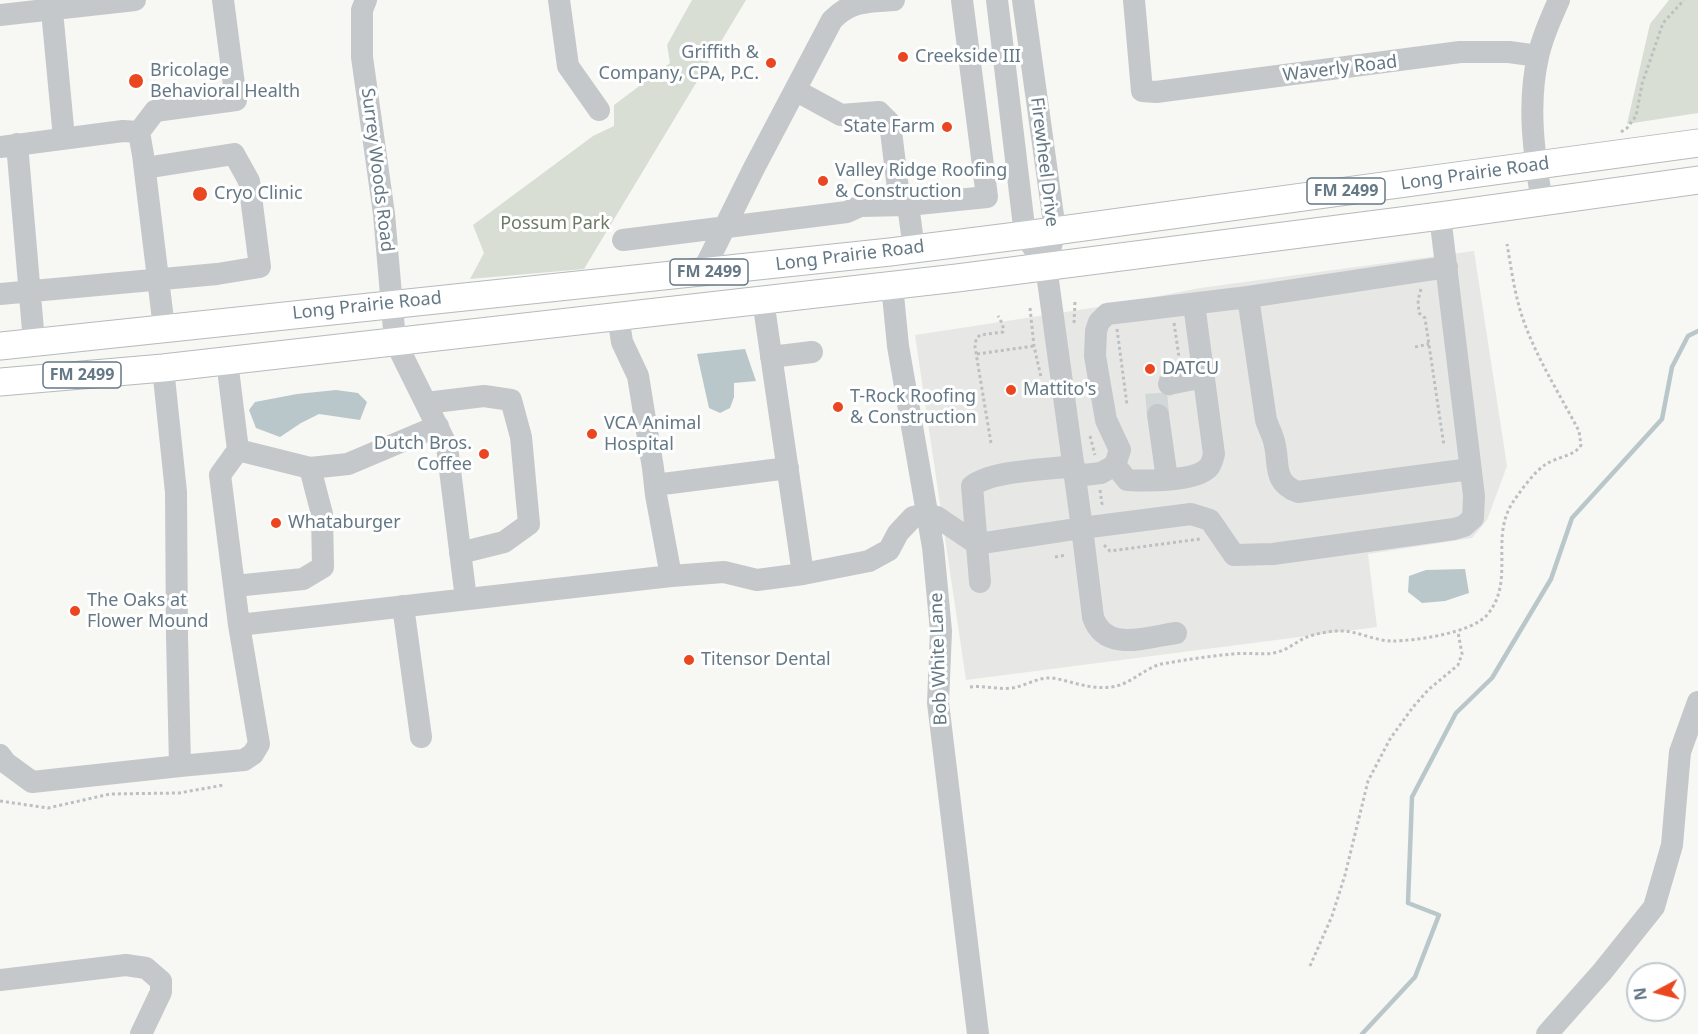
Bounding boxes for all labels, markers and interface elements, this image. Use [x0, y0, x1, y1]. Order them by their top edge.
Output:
place label: Griffith & Company, CPA, P.C. [599, 42, 759, 84]
place label: Creekside III [915, 46, 1021, 68]
marker: Creekside III [896, 50, 910, 64]
street label: Waverly Road [1282, 51, 1398, 87]
marker: Griffith & Company, CPA, P.C. [764, 56, 778, 70]
place label: Bricolage Behavioral Health [150, 60, 300, 103]
marker: Bricolage Behavioral Health [127, 72, 145, 90]
street label: Surrey Woods Road [356, 87, 398, 253]
street label: Firewheel Drive [1025, 96, 1063, 228]
place label: State Farm [843, 116, 935, 138]
marker: State Farm [940, 120, 954, 134]
street label: Long Prairie Road [1399, 153, 1551, 195]
place label: Valley Ridge Roofing & Construction [835, 160, 1007, 202]
marker: Valley Ridge Roofing & Construction [816, 174, 830, 188]
road number: FM 2499 [1307, 178, 1385, 204]
place label: Cryo Clinic [214, 183, 303, 205]
marker: Cryo Clinic [191, 185, 209, 203]
park label: Possum Park [500, 213, 610, 235]
street label: Long Prairie Road [774, 236, 926, 276]
road number: FM 2499 [670, 259, 748, 285]
street label: Long Prairie Road [291, 287, 443, 325]
place label: DATCU [1162, 358, 1219, 380]
road number: FM 2499 [43, 362, 121, 388]
marker: DATCU [1143, 362, 1157, 376]
place label: Mattito's [1023, 379, 1096, 401]
marker: Mattito's [1004, 383, 1018, 397]
place label: T-Rock Roofing & Construction [850, 386, 977, 428]
marker: T-Rock Roofing & Construction [831, 400, 845, 414]
place label: VCA Animal Hospital [604, 413, 701, 456]
marker: VCA Animal Hospital [585, 427, 599, 441]
place label: Dutch Bros. Coffee [374, 433, 472, 476]
marker: Dutch Bros. Coffee [477, 447, 491, 461]
place label: Whataburger [288, 512, 401, 534]
marker: Whataburger [269, 516, 283, 530]
place label: The Oaks at Flower Mound [87, 590, 208, 632]
street label: Bob White Lane [926, 592, 952, 726]
marker: The Oaks at Flower Mound [68, 604, 82, 618]
place label: Titensor Dental [701, 649, 831, 671]
marker: Titensor Dental [682, 653, 696, 667]
north arrow [1626, 962, 1686, 1022]
text: N [1628, 986, 1652, 1002]

